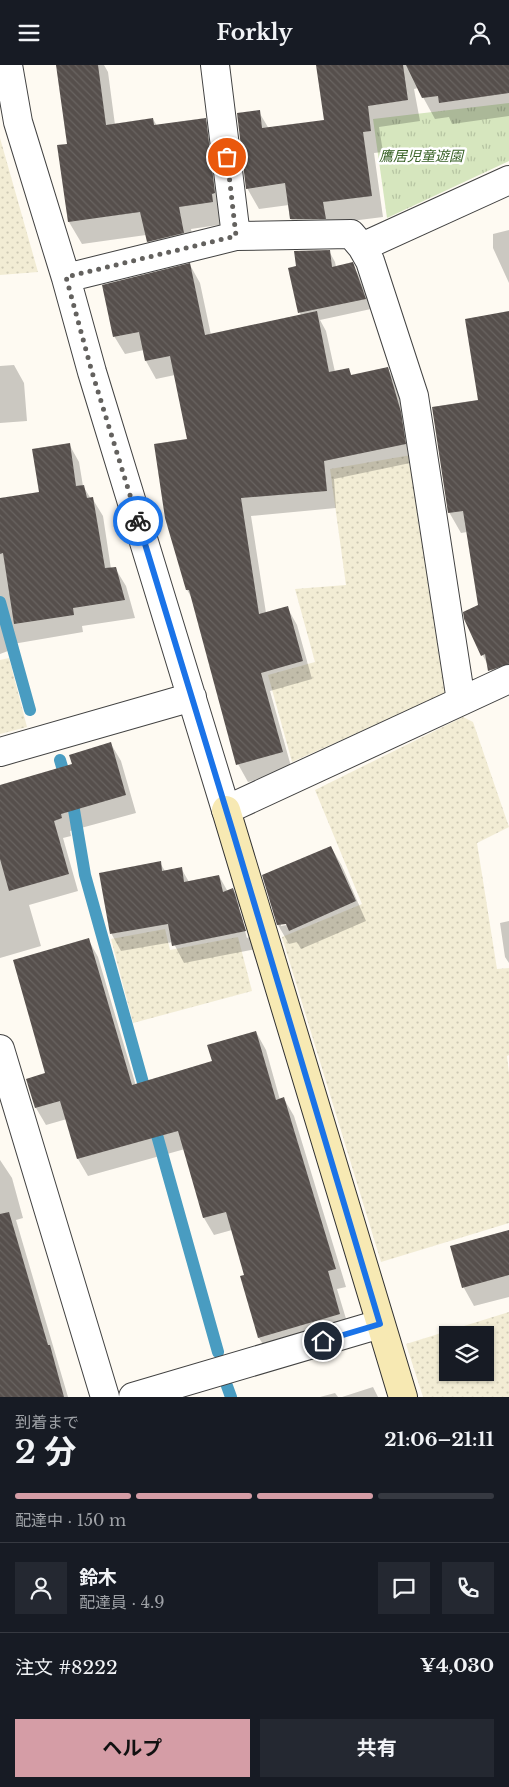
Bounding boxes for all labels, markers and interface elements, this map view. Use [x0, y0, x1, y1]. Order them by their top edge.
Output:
icon: menu [15, 19, 43, 47]
text: Forkly [216, 19, 293, 46]
icon: person [466, 19, 494, 47]
pin [206, 136, 248, 178]
icon: bag [213, 143, 241, 171]
park label: 鷹居児童遊園 [379, 147, 465, 165]
courier [113, 496, 163, 546]
icon: bike [124, 507, 152, 535]
pin [302, 1320, 344, 1362]
map controls [439, 1326, 494, 1381]
button: layers [439, 1326, 494, 1381]
icon: home [309, 1327, 337, 1355]
text: 到着まで [15, 1412, 79, 1432]
text: 21:06–21:11 [384, 1428, 494, 1451]
text: 2 分 [15, 1432, 76, 1472]
text: 配達中 · 150 m [15, 1510, 126, 1530]
button: person [15, 1562, 67, 1614]
button: chat [378, 1562, 430, 1614]
button: phone [442, 1562, 494, 1614]
text: 鈴木 [79, 1566, 117, 1589]
text: 配達員 · 4.9 [79, 1592, 165, 1612]
text: ¥4,030 [420, 1654, 494, 1677]
text: 注文 #8222 [15, 1656, 118, 1679]
button: ヘルプ [15, 1719, 250, 1777]
button: 共有 [260, 1719, 494, 1777]

